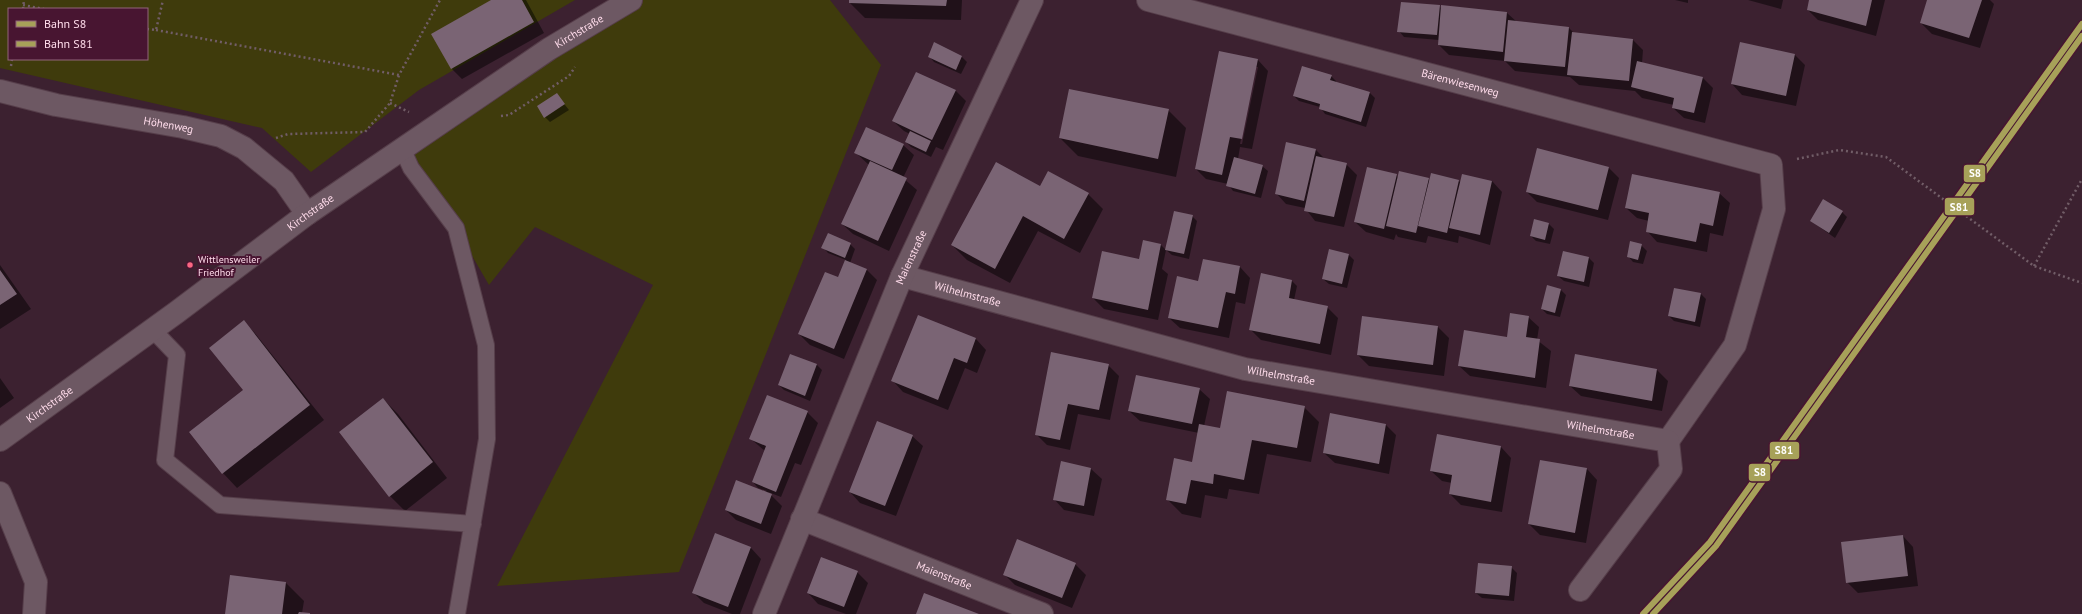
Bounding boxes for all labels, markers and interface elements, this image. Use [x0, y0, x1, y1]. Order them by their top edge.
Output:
legend [8, 8, 148, 60]
street label: Kirchstraße [552, 11, 606, 51]
text: Bahn S8 [44, 16, 86, 31]
text: Bahn S81 [44, 36, 93, 51]
street label: Bärenwiesenweg [1420, 66, 1501, 100]
street label: Höhenweg [143, 113, 195, 136]
line badge: S8 [1963, 164, 1986, 183]
text: S8 [1969, 166, 1981, 180]
street label: Kirchstraße [284, 191, 337, 234]
line badge: S81 [1944, 197, 1975, 216]
text: S81 [1950, 200, 1968, 214]
street label: Maienstraße [892, 227, 930, 286]
place label: Wittlensweiler Friedhof [198, 253, 260, 279]
marker: Wittlensweiler Friedhof [185, 260, 195, 270]
street label: Wilhelmstraße [933, 278, 1003, 310]
street label: Wilhelmstraße [1246, 362, 1317, 388]
street label: Kirchstraße [23, 382, 76, 426]
street label: Wilhelmstraße [1565, 417, 1636, 442]
line badge: S81 [1769, 441, 1800, 460]
text: S81 [1775, 443, 1793, 457]
line badge: S8 [1748, 463, 1771, 482]
text: S8 [1754, 465, 1766, 479]
street label: Maienstraße [915, 558, 974, 593]

